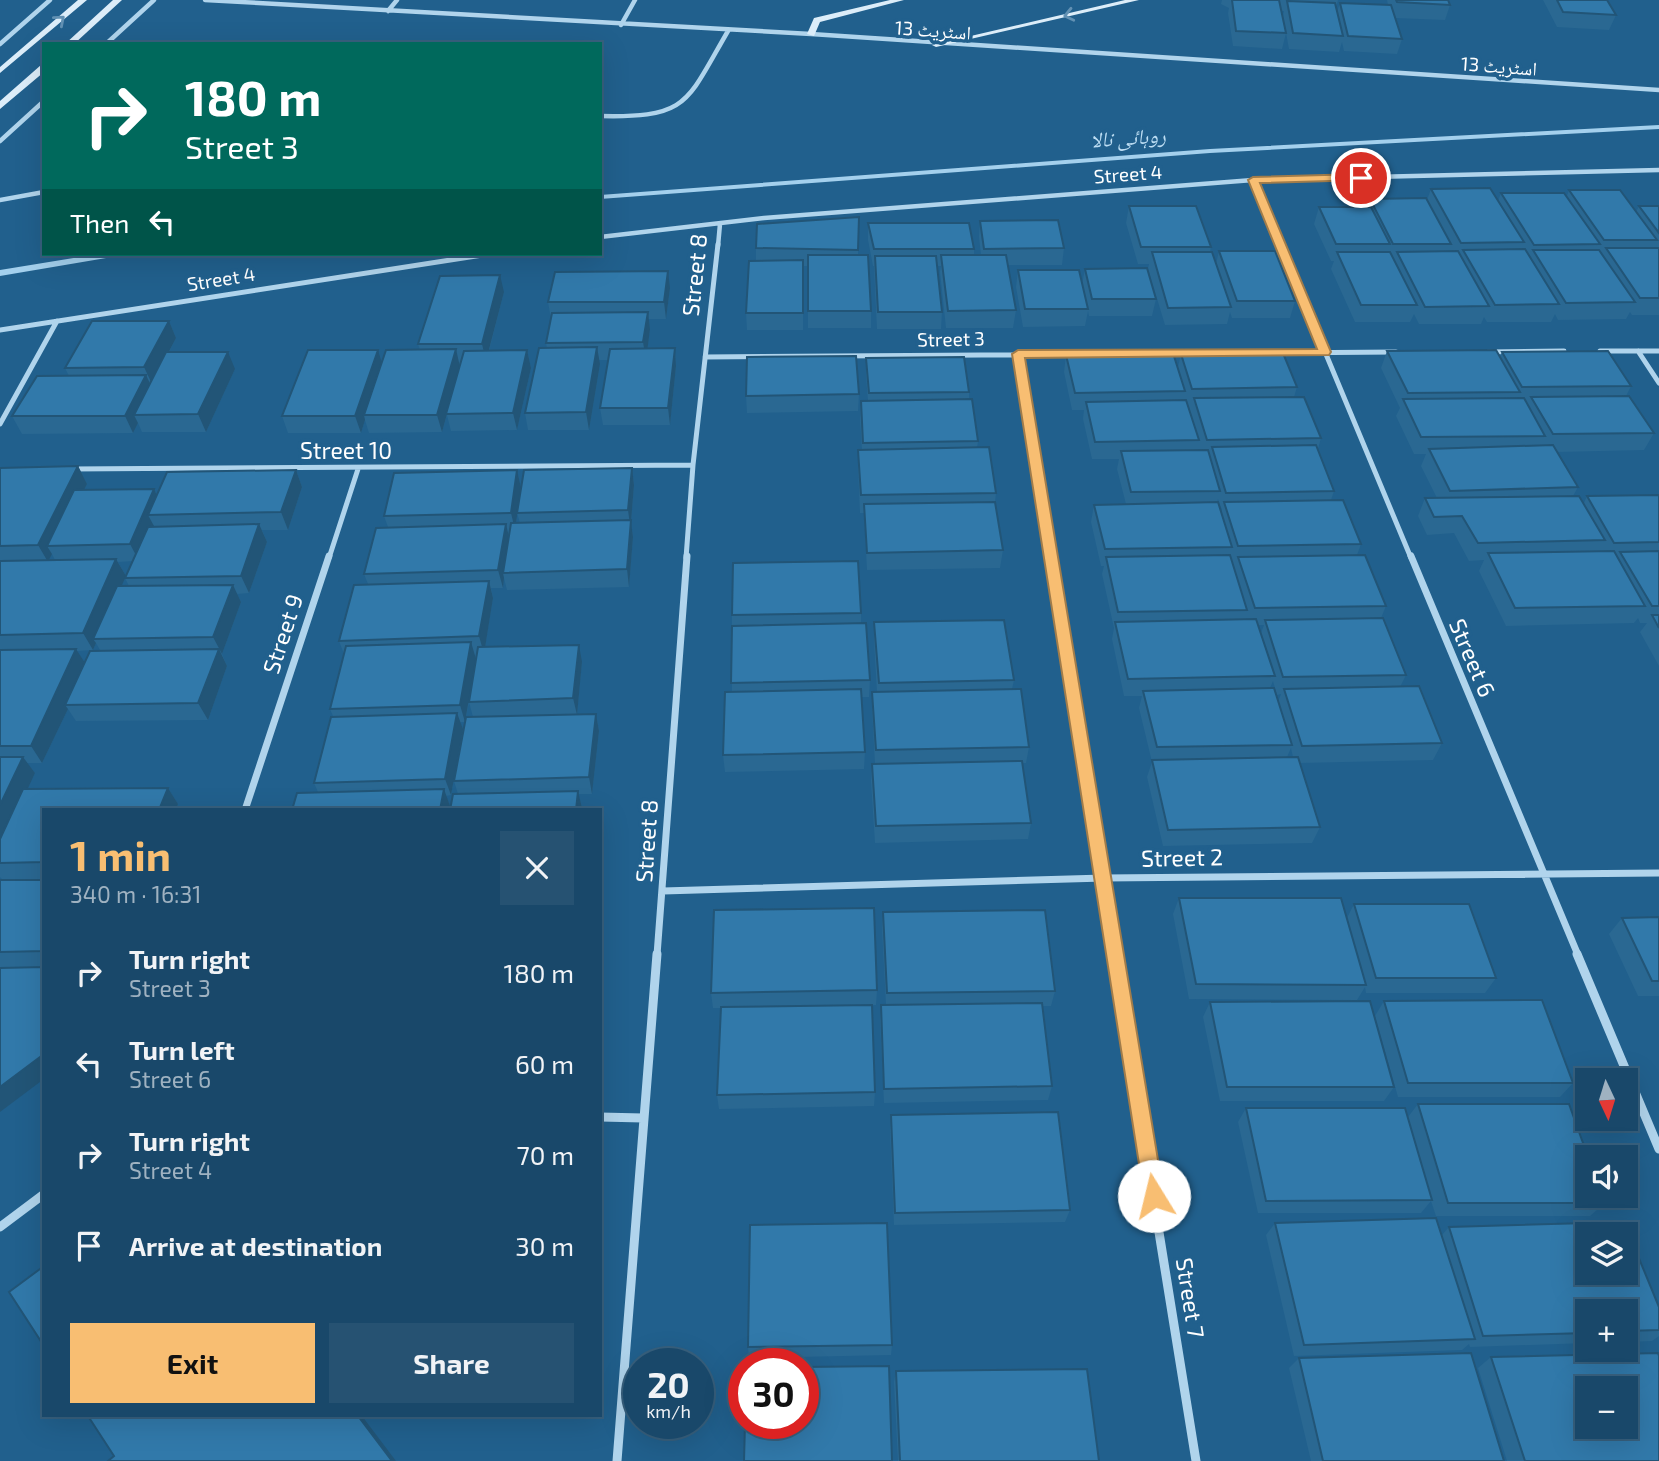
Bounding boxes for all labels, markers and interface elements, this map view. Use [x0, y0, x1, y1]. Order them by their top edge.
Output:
one-way arrow [1063, 7, 1075, 21]
street label: اسٹریٹ 13 [894, 15, 972, 45]
one-way arrow [52, 16, 65, 28]
street label: اسٹریٹ 13 [1460, 51, 1538, 81]
text: 180 m [185, 67, 321, 126]
icon: right [70, 70, 161, 161]
water label: روہائی نالا [1089, 121, 1167, 154]
text: Street 3 [185, 127, 299, 165]
pin [1331, 148, 1391, 208]
icon: arrive [1342, 159, 1380, 197]
street label: Street 4 [1093, 160, 1163, 187]
icon: left [143, 203, 181, 241]
text: Then [70, 207, 129, 238]
street label: Street 8 [676, 232, 712, 318]
street label: Street 4 [185, 262, 257, 295]
street label: Street 3 [917, 326, 985, 351]
street label: Street 10 [300, 436, 392, 464]
street label: Street 9 [256, 590, 308, 677]
street label: Street 6 [1444, 614, 1502, 701]
street label: Street 8 [629, 799, 663, 883]
text: 1 min [70, 829, 171, 879]
button: close [500, 831, 574, 905]
street label: Street 2 [1141, 842, 1223, 872]
text: 340 m · 16:31 [70, 880, 201, 908]
text: Turn right [129, 943, 250, 974]
icon: right [70, 954, 108, 992]
text: 180 m [504, 957, 574, 988]
text: Street 3 [129, 974, 211, 1002]
text: Turn left [129, 1034, 235, 1065]
icon: left [70, 1045, 108, 1083]
text: 60 m [515, 1048, 574, 1079]
text: Street 6 [129, 1065, 211, 1093]
north arrow [1575, 1068, 1638, 1130]
map controls [1575, 1068, 1638, 1439]
text: Turn right [129, 1125, 250, 1156]
icon: right [70, 1136, 108, 1174]
text: 70 m [516, 1139, 574, 1170]
button: sound [1575, 1145, 1638, 1208]
text: Street 4 [129, 1156, 212, 1184]
position arrow [1117, 1159, 1191, 1233]
button: layers [1575, 1222, 1638, 1285]
icon: arrive [70, 1227, 108, 1265]
text: Arrive at destination [129, 1230, 382, 1261]
text: 30 m [515, 1230, 574, 1261]
street label: Street 7 [1171, 1256, 1211, 1340]
button: + [1575, 1299, 1638, 1362]
button: Exit [70, 1323, 315, 1403]
button: Share [329, 1323, 574, 1403]
speed limit sign: 30 [728, 1348, 819, 1439]
text: 20 [647, 1363, 690, 1405]
button: − [1575, 1376, 1638, 1439]
text: km/h [646, 1400, 691, 1422]

